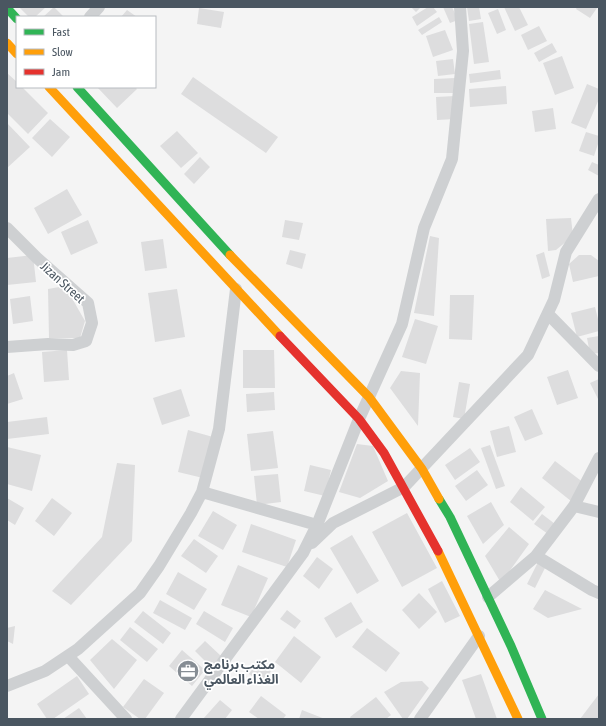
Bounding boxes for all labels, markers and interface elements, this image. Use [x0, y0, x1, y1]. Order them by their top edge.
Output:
legend [16, 16, 156, 88]
text: Fast [52, 25, 70, 39]
text: Slow [52, 45, 73, 59]
text: Jam [52, 65, 70, 79]
street label: Jizan Street [37, 259, 88, 306]
place label: مكتب برنامج الغذاء العالمي [204, 657, 279, 690]
office icon: مكتب برنامج الغذاء العالمي [175, 658, 201, 684]

